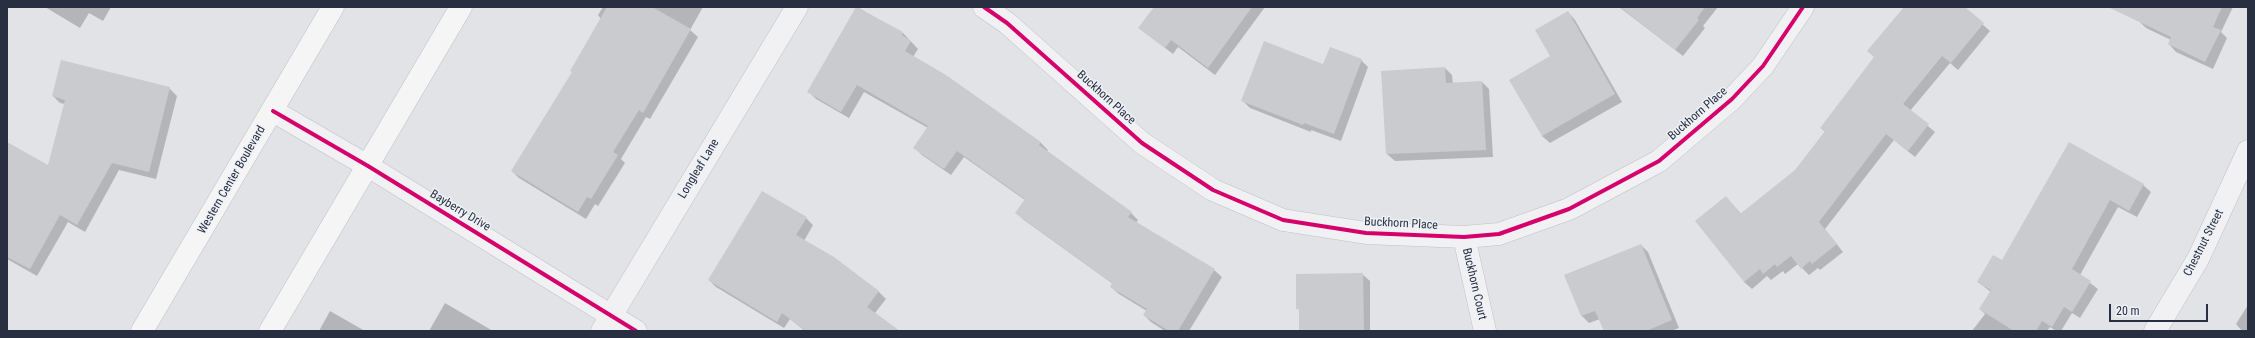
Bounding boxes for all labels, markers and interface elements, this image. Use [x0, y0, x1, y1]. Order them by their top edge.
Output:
street label: Buckhorn Place [1074, 68, 1138, 128]
street label: Buckhorn Place [1665, 84, 1731, 144]
street label: Western Center Boulevard [195, 123, 269, 237]
street label: Longleaf Lane [676, 137, 722, 201]
street label: Bayberry Drive [427, 187, 493, 235]
street label: Chestnut Street [2181, 207, 2227, 279]
street label: Buckhorn Place [1364, 215, 1438, 233]
street label: Buckhorn Court [1459, 247, 1489, 321]
scale bar [2111, 296, 2210, 322]
text: 20 m [2116, 304, 2140, 318]

